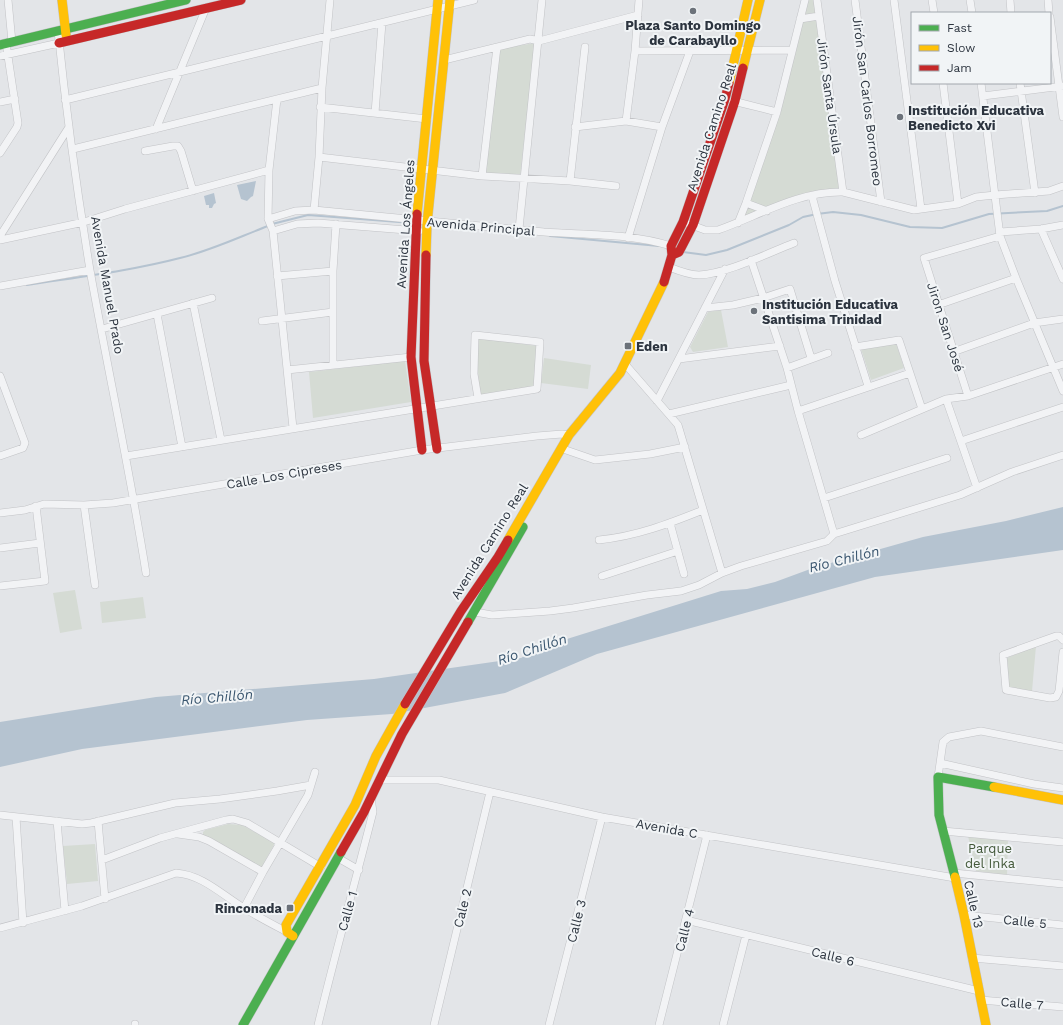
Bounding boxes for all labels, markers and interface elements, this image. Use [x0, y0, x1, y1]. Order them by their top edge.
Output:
marker: Plaza Santo Domingo de Carabayllo [688, 6, 698, 16]
legend [911, 12, 1051, 84]
street label: Jirón San Carlos Borromeo [850, 15, 885, 187]
place label: Plaza Santo Domingo de Carabayllo [625, 18, 761, 48]
text: Fast [947, 21, 972, 35]
street label: Jirón Santa Úrsula [814, 37, 845, 156]
text: Slow [947, 41, 975, 55]
street label: Avenida Camino Real [684, 61, 739, 193]
text: Jam [947, 61, 972, 75]
place label: Institución Educativa Benedicto Xvi [908, 103, 1045, 133]
marker: Institución Educativa Benedicto Xvi [895, 112, 905, 122]
street label: Avenida Los Ángeles [393, 159, 417, 289]
street label: Avenida Principal [426, 214, 536, 239]
street label: Avenida Manuel Prado [88, 215, 127, 355]
street label: Jiron San José [924, 280, 967, 374]
place label: Institución Educativa Santisima Trinidad [762, 297, 899, 327]
marker: Institución Educativa Santisima Trinidad [749, 306, 759, 316]
place label: Eden [636, 339, 668, 354]
marker: Eden [623, 341, 633, 351]
street label: Calle Los Cipreses [225, 457, 343, 492]
street label: Avenida Camino Real [448, 481, 531, 602]
water label: Río Chillón [807, 543, 881, 575]
water label: Río Chillón [495, 630, 569, 668]
water label: Río Chillón [180, 686, 254, 708]
street label: Avenida C [635, 816, 699, 841]
park label: Parque del Inka [965, 841, 1016, 871]
street label: Calle 13 [961, 879, 986, 929]
street label: Cale 2 [450, 887, 475, 929]
street label: Calle 1 [335, 889, 360, 933]
street label: Calle 3 [564, 898, 589, 944]
place label: Rinconada [215, 901, 282, 916]
marker: Rinconada [285, 903, 295, 913]
street label: Calle 4 [672, 907, 697, 953]
street label: Calle 5 [1002, 912, 1047, 931]
street label: Calle 6 [810, 944, 856, 969]
street label: Calle 7 [1000, 994, 1044, 1013]

